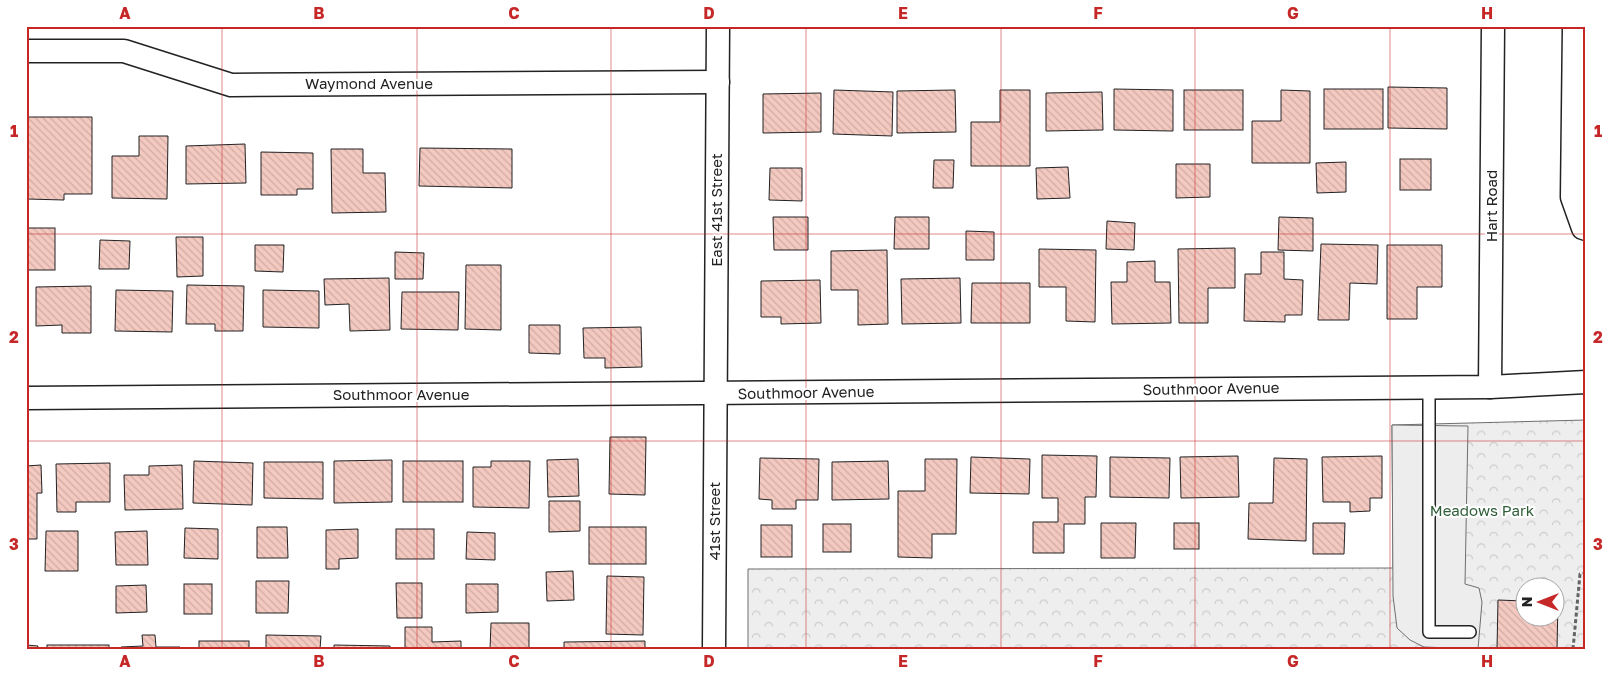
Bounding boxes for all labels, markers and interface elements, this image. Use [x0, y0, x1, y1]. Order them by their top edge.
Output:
text: A [119, 3, 131, 23]
text: B [313, 3, 325, 23]
text: C [508, 3, 520, 23]
text: D [703, 3, 715, 23]
text: E [898, 3, 908, 23]
text: F [1093, 3, 1103, 23]
text: G [1287, 3, 1299, 23]
text: H [1481, 3, 1493, 23]
street label: Waymond Avenue [305, 74, 433, 92]
text: 1 [10, 121, 18, 141]
text: 1 [1594, 121, 1602, 141]
street label: East 41st Street [707, 153, 725, 267]
street label: Hart Road [1482, 170, 1500, 242]
text: 2 [9, 327, 19, 347]
text: 2 [1593, 327, 1603, 347]
street label: Southmoor Avenue [1142, 378, 1280, 398]
street label: Southmoor Avenue [737, 382, 875, 402]
street label: Southmoor Avenue [333, 385, 470, 403]
street label: 41st Street [705, 482, 723, 560]
park label: Meadows Park [1430, 501, 1535, 519]
text: 3 [9, 534, 19, 554]
text: 3 [1593, 534, 1603, 554]
north arrow [1514, 578, 1564, 628]
text: N [1518, 597, 1535, 607]
text: A [119, 651, 131, 671]
text: B [313, 651, 325, 671]
text: C [508, 651, 520, 671]
text: D [703, 651, 715, 671]
text: E [898, 651, 908, 671]
text: F [1093, 651, 1103, 671]
text: G [1287, 651, 1299, 671]
text: H [1481, 651, 1493, 671]

